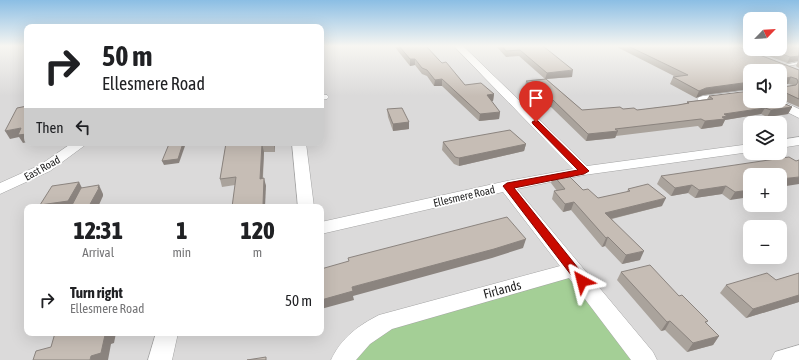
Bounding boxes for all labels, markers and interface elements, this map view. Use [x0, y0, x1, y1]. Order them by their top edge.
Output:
north arrow [743, 12, 787, 56]
map controls [743, 12, 787, 264]
icon: right [36, 40, 88, 92]
text: 50 m [102, 40, 152, 72]
button: sound [743, 64, 787, 108]
text: Ellesmere Road [102, 73, 205, 94]
pin [519, 81, 553, 122]
icon: arrive [525, 87, 547, 109]
icon: left [72, 116, 94, 138]
button: layers [743, 116, 787, 160]
text: Then [36, 119, 64, 136]
street label: East Road [22, 153, 62, 183]
button: + [743, 168, 787, 212]
street label: Ellesmere Road [432, 183, 496, 209]
text: 12:31 [74, 217, 123, 244]
text: 1 [176, 217, 187, 244]
text: 120 [241, 217, 274, 244]
button: − [743, 220, 787, 264]
text: Arrival [82, 245, 114, 260]
text: min [172, 245, 191, 260]
text: m [253, 245, 262, 260]
position arrow [561, 260, 603, 302]
street label: Firlands [482, 277, 523, 302]
text: Turn right [70, 284, 123, 301]
icon: right [36, 289, 58, 311]
text: 50 m [285, 292, 312, 309]
text: Ellesmere Road [70, 301, 144, 316]

